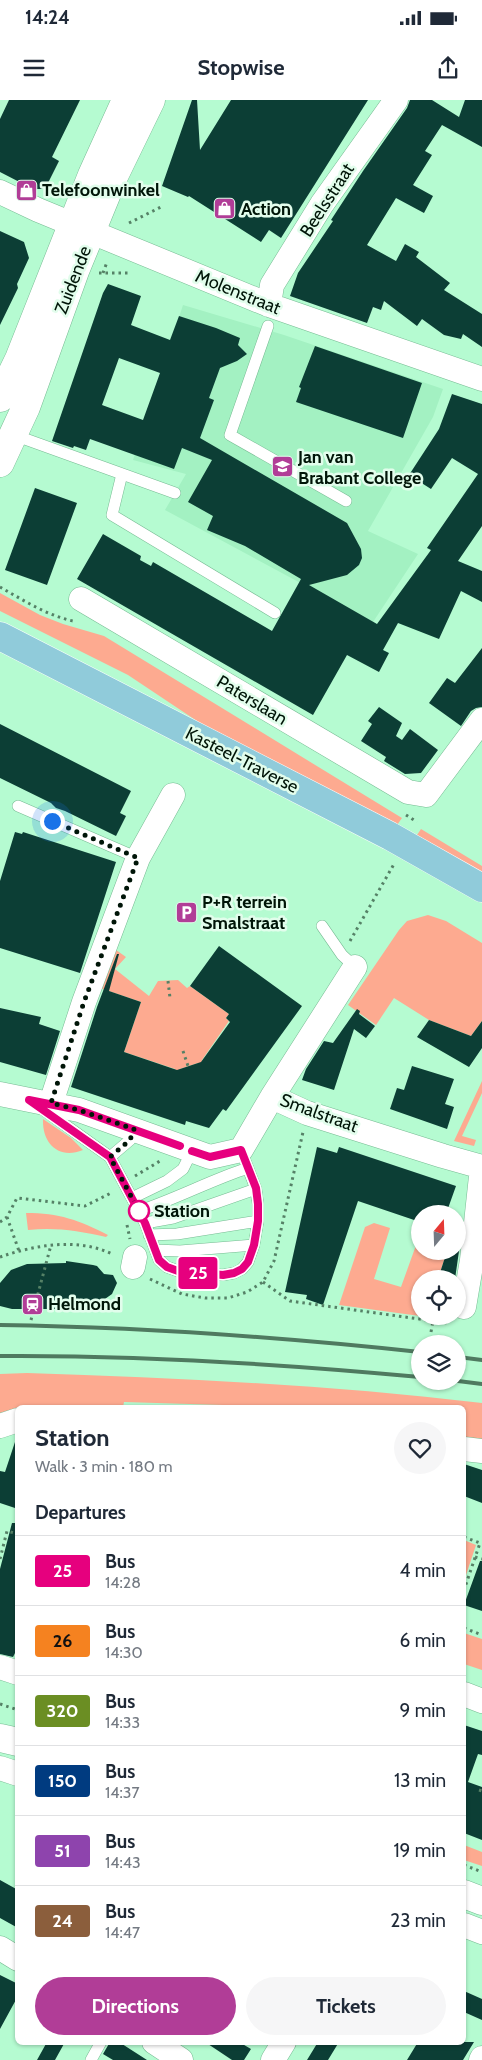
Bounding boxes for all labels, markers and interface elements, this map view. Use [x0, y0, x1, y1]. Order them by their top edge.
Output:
text: 14:24 [25, 6, 70, 29]
icon: menu [20, 54, 48, 82]
text: Stopwise [198, 54, 284, 81]
icon: share [434, 54, 462, 82]
street label: Beelsstraat [295, 159, 359, 241]
shop icon: Telefoonwinkel [14, 178, 38, 202]
place label: Telefoonwinkel [42, 179, 160, 201]
shop icon: Action [213, 197, 237, 221]
place label: Action [241, 198, 291, 220]
street label: Zuidende [50, 243, 96, 317]
street label: Molenstraat [192, 265, 284, 319]
place label: Jan van Brabant College [297, 446, 421, 489]
school or university icon: Jan van Brabant College [270, 455, 294, 479]
street label: Paterslaan [213, 670, 291, 730]
street label: Kasteel-Traverse [182, 722, 302, 798]
your location [40, 809, 65, 834]
place label: P+R terrein Smalstraat [202, 891, 287, 934]
parking icon: P+R terrein Smalstraat [174, 900, 198, 924]
street label: Smalstraat [277, 1089, 361, 1137]
marker: Station [128, 1200, 150, 1222]
place label: Station [154, 1200, 210, 1222]
north arrow [411, 1205, 466, 1260]
map controls [411, 1205, 466, 1390]
line badge: 25 [176, 1257, 220, 1289]
text: 25 [188, 1262, 208, 1284]
button: locate [411, 1270, 466, 1325]
station icon: Helmond [20, 1292, 44, 1316]
place label: Helmond [48, 1293, 121, 1315]
button: layers [411, 1335, 466, 1390]
button: heart [394, 1422, 446, 1474]
text: Station [35, 1423, 110, 1452]
text: Walk · 3 min · 180 m [35, 1457, 172, 1476]
text: Departures [35, 1501, 126, 1524]
text: Bus [105, 1550, 135, 1573]
text: 4 min [399, 1559, 446, 1582]
text: 25 [53, 1560, 72, 1582]
text: 14:28 [105, 1573, 141, 1592]
text: Bus [105, 1620, 135, 1643]
text: 6 min [400, 1629, 446, 1652]
text: 26 [53, 1630, 72, 1652]
text: 14:30 [105, 1643, 143, 1662]
text: Bus [105, 1690, 135, 1713]
text: 9 min [400, 1699, 446, 1722]
text: 320 [47, 1700, 78, 1722]
text: 14:33 [105, 1713, 140, 1732]
text: Bus [105, 1760, 135, 1783]
text: 13 min [394, 1769, 446, 1792]
text: 150 [48, 1770, 77, 1792]
text: 14:37 [105, 1783, 140, 1802]
text: Bus [105, 1830, 135, 1853]
text: 19 min [393, 1839, 446, 1862]
text: 51 [54, 1840, 71, 1862]
text: 14:43 [105, 1853, 141, 1872]
text: Bus [105, 1900, 135, 1923]
text: 23 min [390, 1909, 446, 1932]
text: 24 [52, 1910, 73, 1932]
text: 14:47 [105, 1923, 140, 1942]
button: Directions [35, 1977, 236, 2035]
button: Tickets [246, 1977, 446, 2035]

